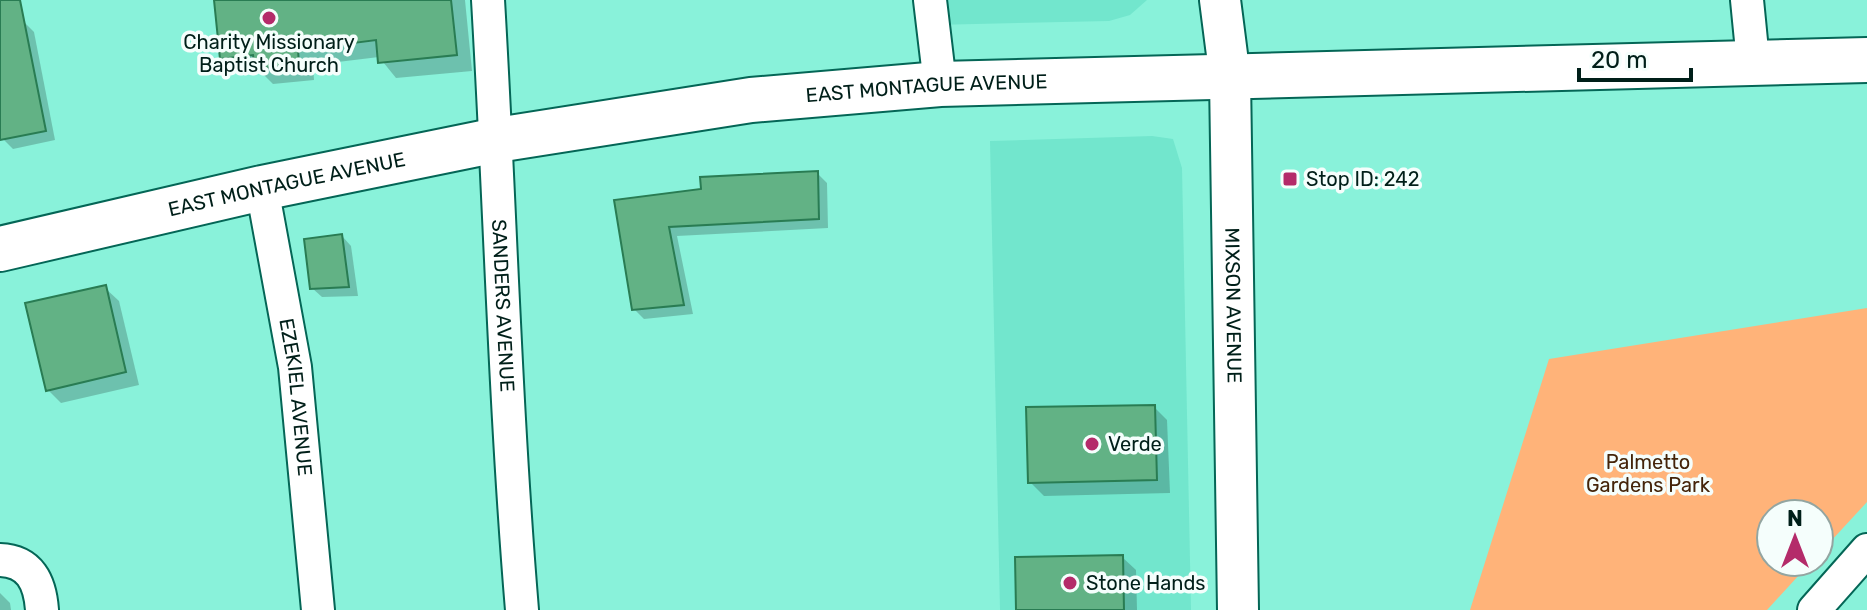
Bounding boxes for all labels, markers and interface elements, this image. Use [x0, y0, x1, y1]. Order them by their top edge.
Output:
marker: Charity Missionary Baptist Church [260, 9, 278, 27]
place label: Charity Missionary Baptist Church [183, 30, 355, 77]
scale bar [1579, 32, 1691, 82]
text: 20 m [1591, 46, 1648, 74]
street label: EAST MONTAGUE AVENUE [805, 69, 1048, 107]
street label: EAST MONTAGUE AVENUE [166, 147, 408, 221]
place label: Stop ID: 242 [1306, 167, 1420, 191]
marker: Stop ID: 242 [1281, 170, 1299, 188]
street label: SANDERS AVENUE [487, 219, 519, 393]
street label: MIXSON AVENUE [1220, 227, 1247, 383]
street label: EZEKIEL AVENUE [274, 316, 317, 477]
place label: Verde [1108, 432, 1162, 456]
marker: Verde [1083, 435, 1101, 453]
park label: Palmetto Gardens Park [1586, 450, 1711, 497]
north arrow [1755, 498, 1835, 578]
text: N [1787, 505, 1803, 532]
place label: Stone Hands [1086, 571, 1206, 595]
marker: Stone Hands [1061, 574, 1079, 592]

